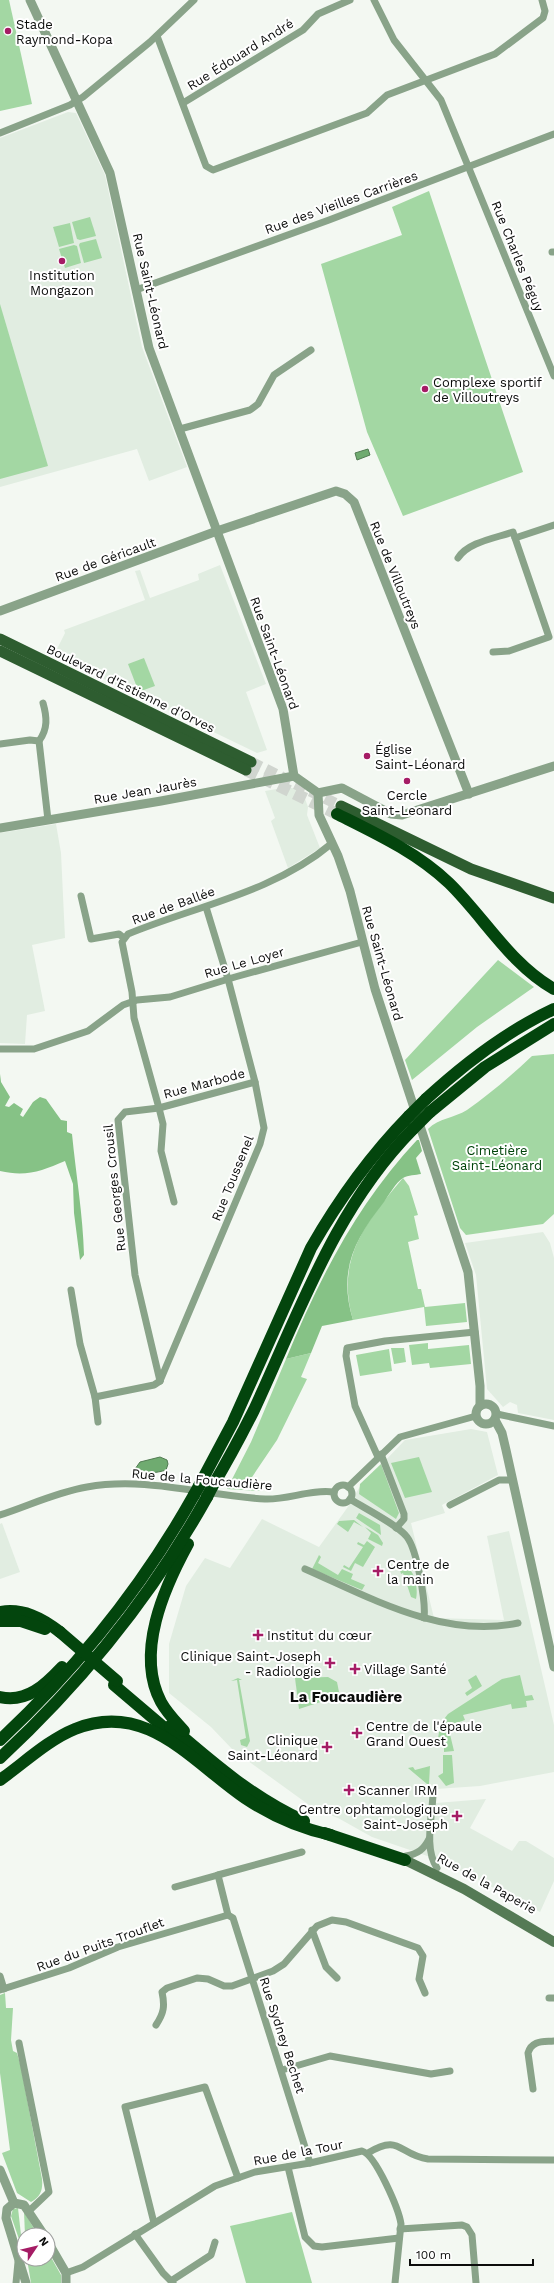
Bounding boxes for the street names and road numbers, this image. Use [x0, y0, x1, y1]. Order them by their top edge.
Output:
street label: Rue Édouard André [184, 15, 296, 93]
street label: Rue des Vieilles Carrières [263, 168, 420, 237]
street label: Rue Charles Péguy [489, 199, 547, 314]
street label: Rue Saint-Léonard [130, 232, 171, 351]
street label: Rue de Villoutreys [367, 519, 424, 631]
street label: Rue de Géricault [53, 534, 158, 585]
street label: Rue Saint-Léonard [247, 595, 302, 712]
street label: Boulevard d'Estienne d'Orves [44, 641, 217, 736]
street label: Rue Jean Jaurès [92, 774, 198, 807]
street label: Rue de Ballée [130, 883, 217, 927]
street label: Rue Saint-Léonard [359, 904, 406, 1022]
street label: Rue Le Loyer [202, 944, 286, 981]
street label: Rue Marbode [162, 1065, 247, 1102]
street label: Rue Georges Crousil [100, 1124, 129, 1252]
street label: Rue Toussenel [208, 1133, 256, 1223]
street label: Rue de la Foucaudière [131, 1466, 273, 1493]
street label: Rue de la Paperie [434, 1850, 539, 1917]
street label: Rue du Puits Trouflet [34, 1914, 166, 1975]
street label: Rue Sydney Bechet [257, 1975, 309, 2096]
street label: Rue de la Tour [252, 2136, 344, 2169]

